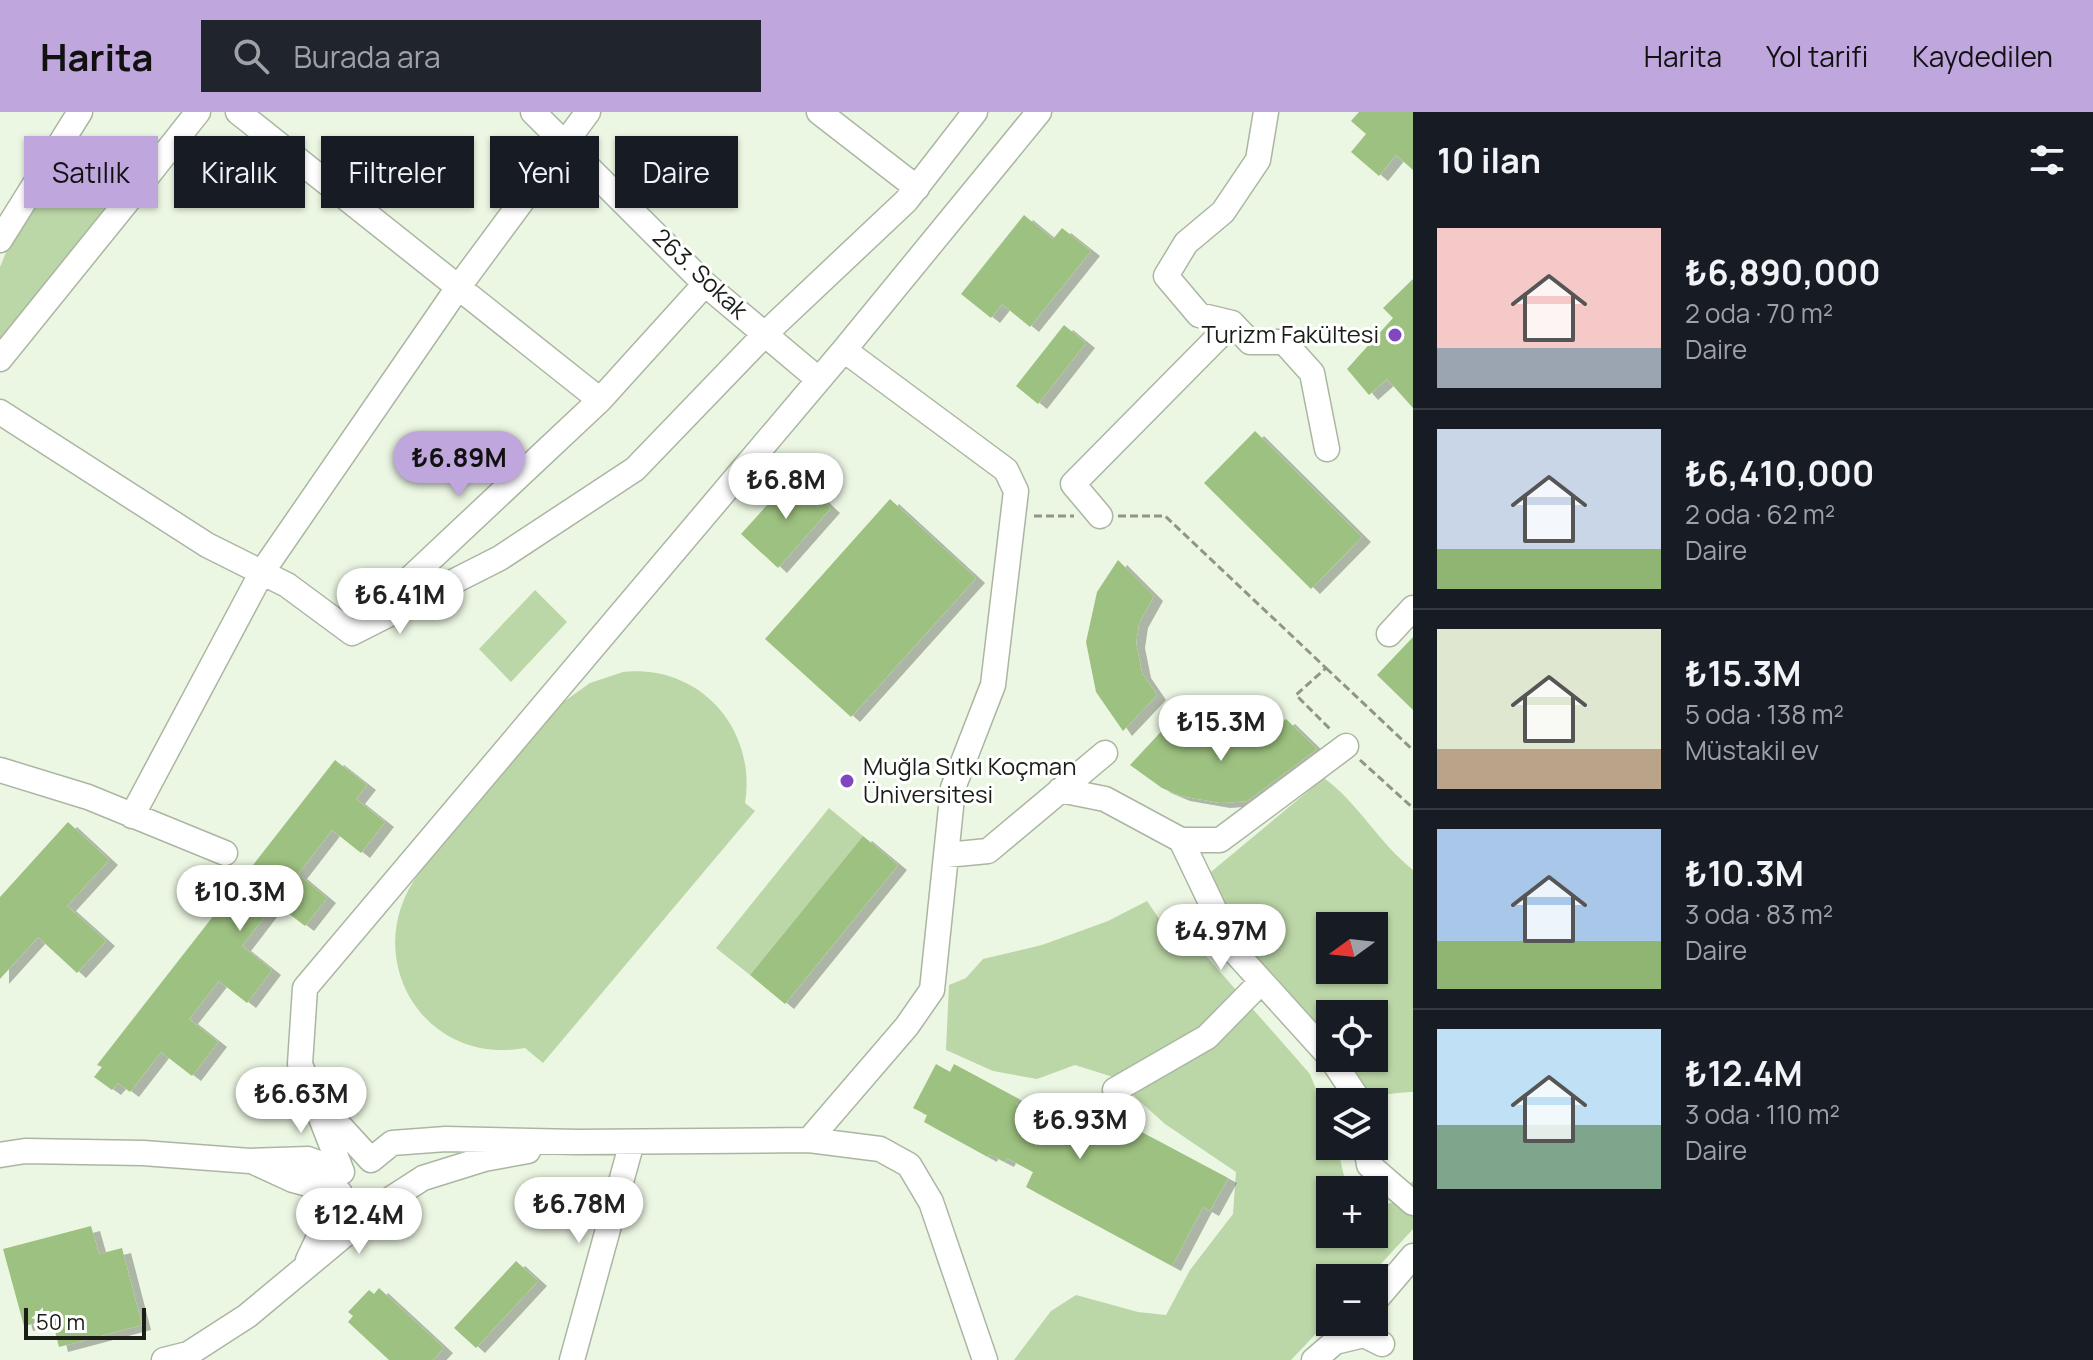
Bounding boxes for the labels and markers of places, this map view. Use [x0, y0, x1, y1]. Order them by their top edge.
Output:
place label: Turizm Fakültesi [1201, 317, 1379, 350]
marker: Turizm Fakültesi [1386, 326, 1404, 344]
pin: ₺6.89M [394, 431, 524, 499]
pin: ₺6.8M [730, 453, 842, 521]
pin: ₺6.41M [335, 568, 465, 636]
pin: ₺15.3M [1156, 695, 1286, 763]
place label: Muğla Sıtkı Koçman Üniversitesi [863, 749, 1076, 810]
marker: Muğla Sıtkı Koçman Üniversitesi [838, 772, 856, 790]
pin: ₺10.3M [175, 865, 305, 933]
pin: ₺4.97M [1156, 904, 1286, 972]
pin: ₺6.63M [236, 1067, 366, 1135]
pin: ₺6.93M [1015, 1093, 1145, 1161]
pin: ₺6.78M [514, 1177, 644, 1245]
pin: ₺12.4M [294, 1188, 424, 1256]

